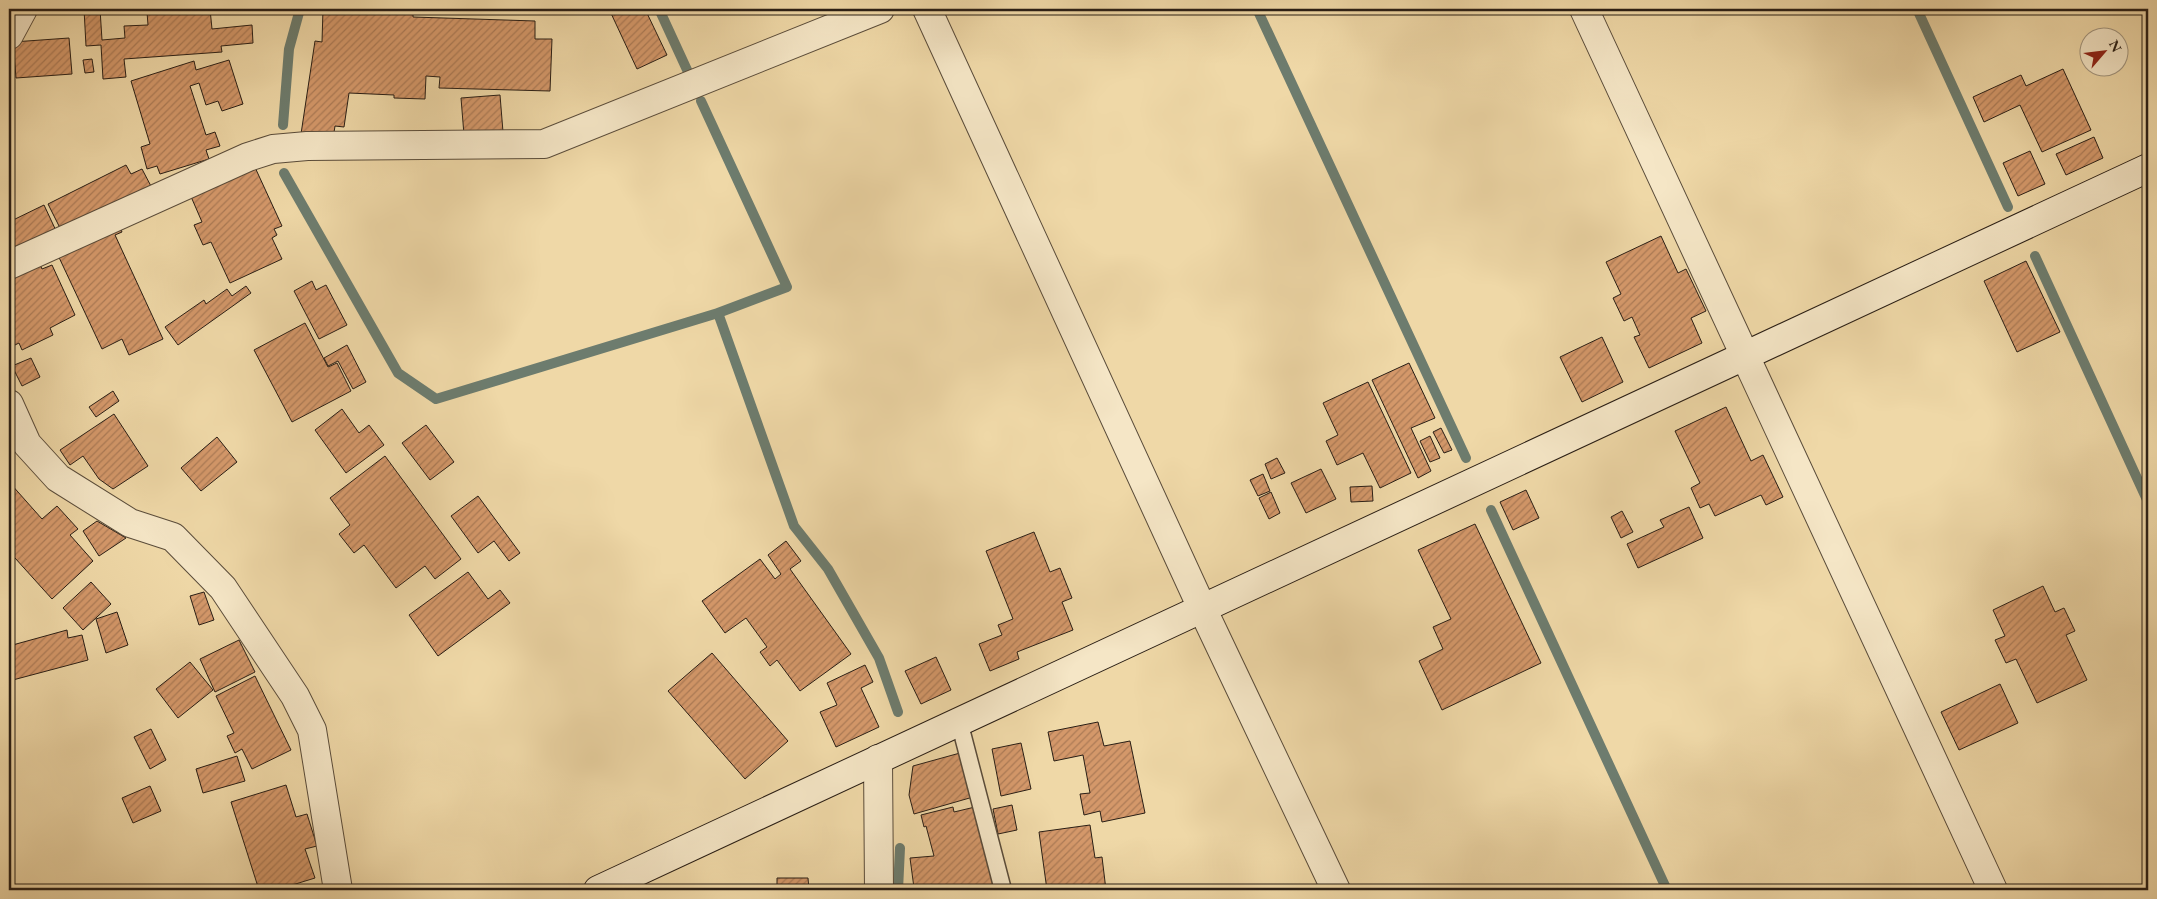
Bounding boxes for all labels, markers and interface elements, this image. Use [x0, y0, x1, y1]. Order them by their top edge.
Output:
north arrow [2080, 28, 2130, 78]
text: N [2105, 37, 2126, 56]

